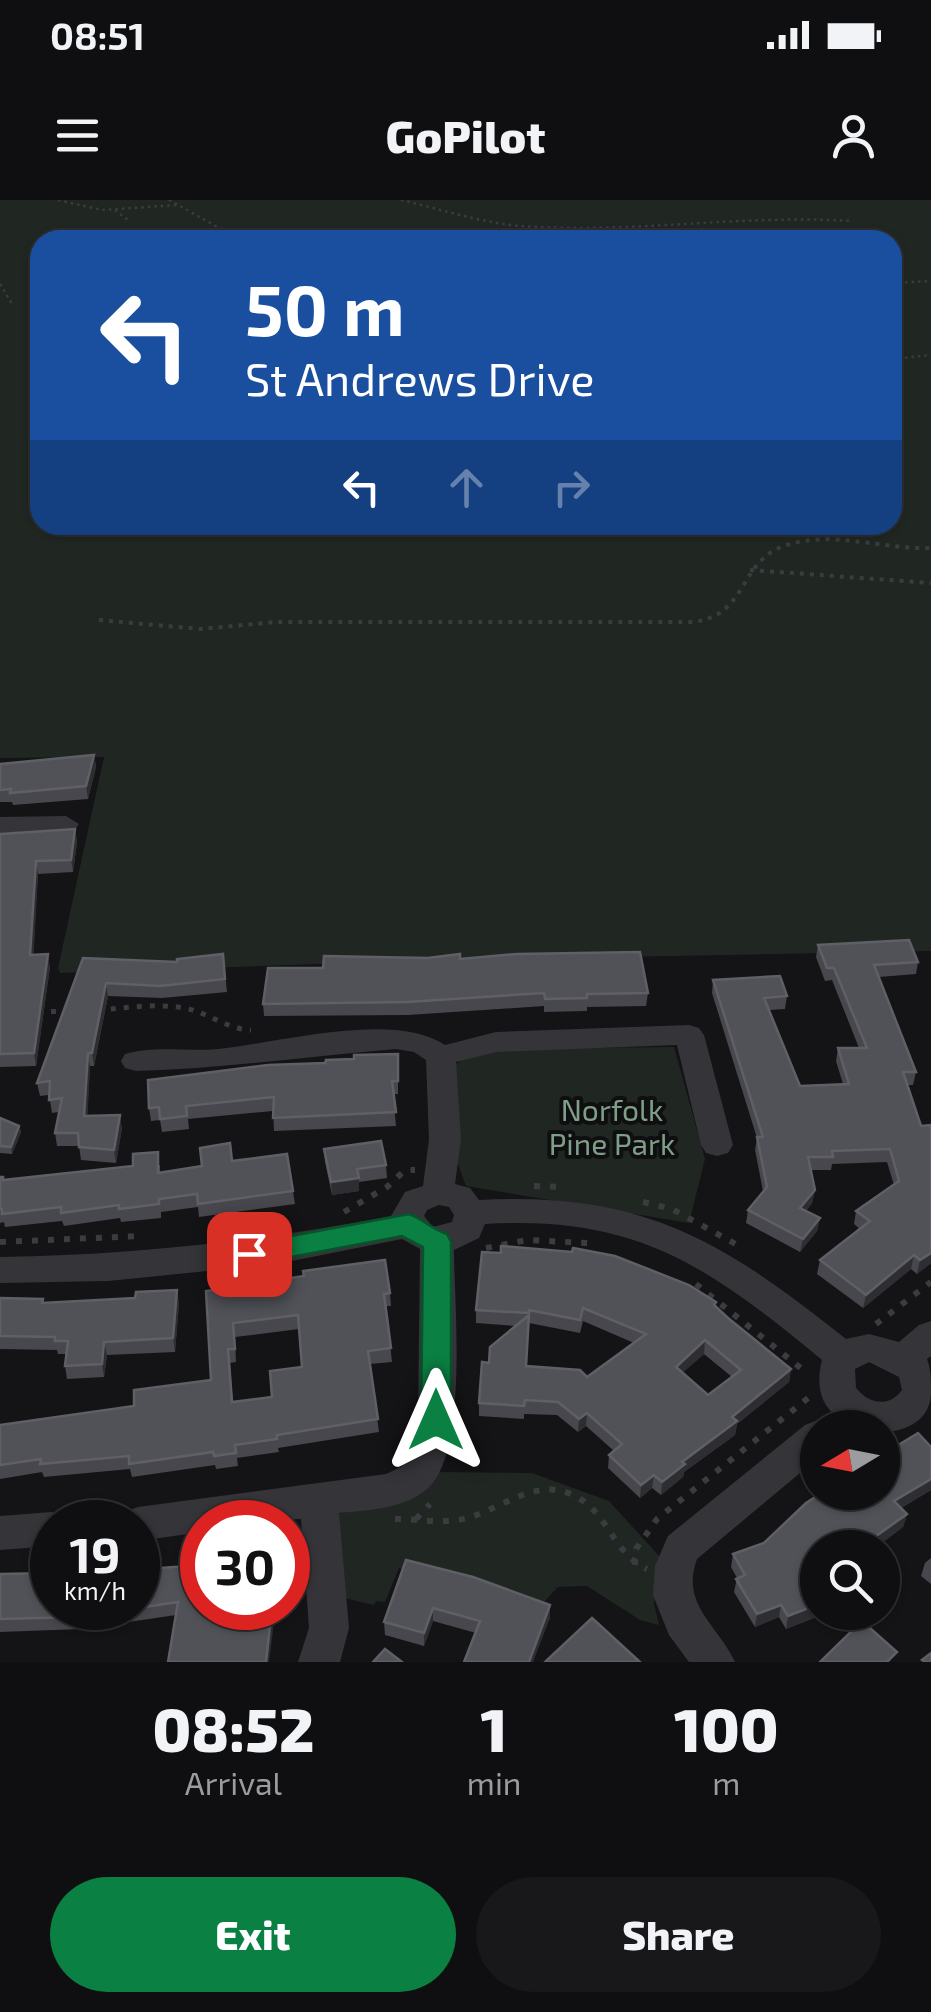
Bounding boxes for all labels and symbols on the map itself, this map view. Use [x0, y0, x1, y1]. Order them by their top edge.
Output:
park label: Norfolk Pine Park [549, 1091, 675, 1161]
pin [207, 1212, 292, 1297]
position arrow [384, 1368, 488, 1472]
north arrow [800, 1410, 900, 1510]
speed limit sign: 30 [180, 1500, 310, 1630]

